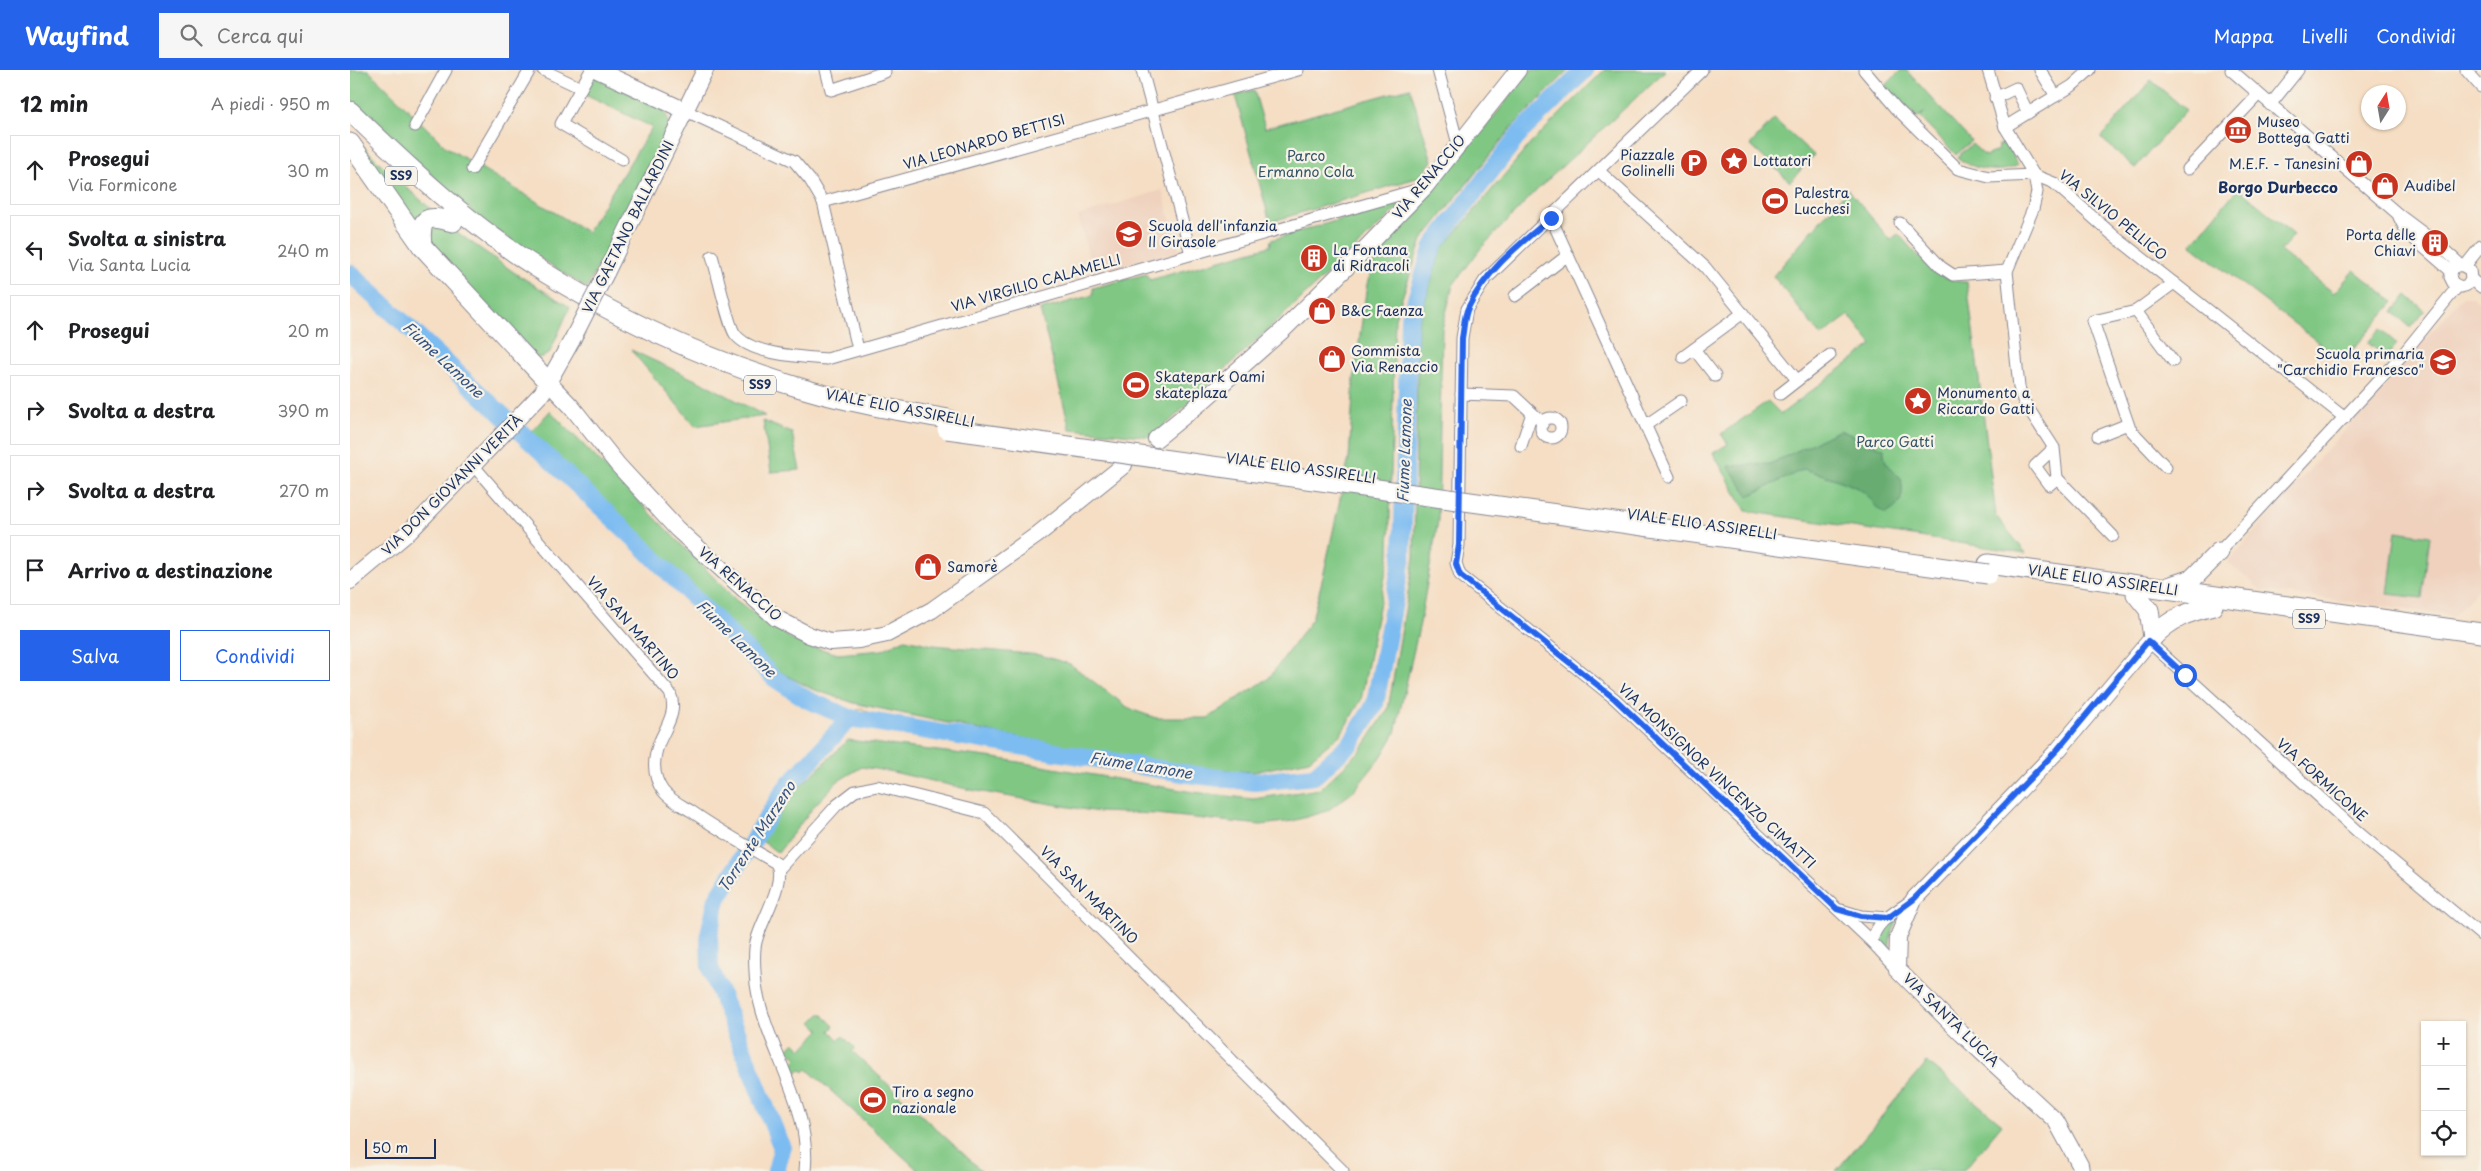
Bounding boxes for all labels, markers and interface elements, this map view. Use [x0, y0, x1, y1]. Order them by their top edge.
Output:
search box [159, 13, 509, 58]
text: Wayfind [25, 17, 129, 53]
icon: search [177, 21, 205, 49]
text: Cerca qui [217, 21, 304, 49]
text: Mappa [2214, 22, 2274, 49]
text: Livelli [2302, 22, 2348, 49]
text: Condividi [2376, 22, 2456, 49]
north arrow [2361, 85, 2406, 130]
text: 12 min [20, 87, 89, 119]
text: A piedi · 950 m [211, 91, 330, 115]
street label: VIA LEONARDO BETTISI [901, 108, 1067, 175]
place label: Museo Bottega Gatti [2257, 111, 2350, 148]
museum icon: Museo Bottega Gatti [2223, 115, 2253, 145]
street label: VIA RENACCIO [1387, 130, 1470, 223]
street label: VIA GAETANO BALLARDINI [576, 137, 679, 317]
text: Prosegui [68, 144, 150, 172]
place label: Piazzale Golinelli [1620, 144, 1675, 181]
park label: Parco Ermanno Cola [1258, 145, 1354, 182]
place icon: Lottatori [1719, 146, 1749, 176]
parking icon: Piazzale Golinelli [1679, 148, 1709, 178]
shop icon: M.E.F. - Tanesini [2344, 149, 2374, 179]
place label: Lottatori [1753, 150, 1811, 171]
place label: M.E.F. - Tanesini [2229, 153, 2340, 174]
icon: ahead [21, 156, 49, 184]
text: 30 m [287, 158, 329, 182]
street label: VIA SILVIO PELLICO [2055, 164, 2172, 265]
road number: SS9 [385, 166, 417, 185]
shop icon: Audibel [2370, 171, 2400, 201]
text: Via Formicone [68, 172, 177, 196]
district label: Borgo Durbecco [2218, 175, 2338, 198]
place label: Audibel [2404, 175, 2456, 196]
place label: Palestra Lucchesi [1794, 182, 1850, 219]
sports icon: Palestra Lucchesi [1760, 186, 1790, 216]
route end [1540, 207, 1563, 230]
place label: Scuola dell'infanzia Il Girasole [1148, 215, 1278, 252]
school or university icon: Scuola dell'infanzia Il Girasole [1114, 219, 1144, 249]
text: Svolta a sinistra [68, 224, 226, 252]
place label: Porta delle Chiavi [2346, 224, 2416, 261]
building icon: Porta delle Chiavi [2420, 228, 2450, 258]
icon: left [21, 236, 49, 264]
text: 240 m [277, 238, 329, 262]
place label: La Fontana di Ridracoli [1333, 239, 1409, 276]
building icon: La Fontana di Ridracoli [1299, 243, 1329, 273]
street label: VIA VIRGILIO CALAMELLI [948, 248, 1123, 317]
text: Via Santa Lucia [68, 252, 190, 276]
shop icon: B&C Faenza [1307, 296, 1337, 326]
place label: B&C Faenza [1341, 300, 1424, 321]
water label: Fiume Lamone [398, 315, 490, 403]
icon: ahead [21, 316, 49, 344]
text: Prosegui [68, 316, 150, 344]
text: 20 m [288, 318, 329, 342]
place label: Gommista Via Renaccio [1351, 340, 1438, 377]
place label: Scuola primaria "Carchidio Francesco" [2277, 343, 2424, 380]
shop icon: Gommista Via Renaccio [1317, 344, 1347, 374]
school or university icon: Scuola primaria "Carchidio Francesco" [2428, 347, 2458, 377]
place label: Skatepark Oami skateplaza [1155, 366, 1265, 403]
sports icon: Skatepark Oami skateplaza [1121, 370, 1151, 400]
road number: SS9 [744, 376, 776, 394]
place label: Monumento a Riccardo Gatti [1937, 382, 2035, 419]
street label: VIALE ELIO ASSIRELLI [824, 383, 976, 432]
place icon: Monumento a Riccardo Gatti [1903, 386, 1933, 416]
icon: right [21, 396, 49, 424]
text: Svolta a destra [68, 396, 215, 424]
text: 390 m [278, 398, 329, 422]
water label: Fiume Lamone [1390, 398, 1417, 503]
street label: VIA DON GIOVANNI VERITÀ [376, 409, 527, 560]
park label: Parco Gatti [1856, 431, 1934, 452]
street label: VIALE ELIO ASSIRELLI [1225, 447, 1377, 488]
icon: right [21, 476, 49, 504]
text: Svolta a destra [68, 476, 215, 504]
text: 270 m [279, 478, 329, 502]
street label: VIALE ELIO ASSIRELLI [1626, 503, 1778, 544]
street label: VIA RENACCIO [694, 541, 787, 626]
shop icon: Samorè [913, 552, 943, 582]
icon: arrive [21, 556, 49, 584]
text: Arrivo a destinazione [68, 556, 273, 584]
place label: Samorè [947, 556, 998, 577]
street label: VIALE ELIO ASSIRELLI [2027, 559, 2179, 600]
street label: VIA SAN MARTINO [582, 571, 684, 684]
water label: Fiume Lamone [692, 594, 783, 683]
road number: SS9 [2293, 610, 2325, 628]
button: Salva [20, 630, 170, 681]
button: Condividi [180, 630, 330, 681]
route start [2174, 664, 2197, 687]
street label: VIA MONSIGNOR VINCENZO CIMATTI [1614, 678, 1821, 873]
street label: VIA FORMICONE [2272, 733, 2373, 826]
water label: Fiume Lamone [1088, 745, 1195, 784]
water label: Torrente Marzeno [711, 776, 801, 896]
street label: VIA SAN MARTINO [1035, 841, 1143, 949]
street label: VIA SANTA LUCIA [1898, 968, 2004, 1071]
map controls [2421, 1021, 2466, 1156]
button: + [2421, 1021, 2466, 1066]
button: − [2421, 1066, 2466, 1111]
place label: Tiro a segno nazionale [892, 1081, 974, 1118]
sports icon: Tiro a segno nazionale [858, 1085, 888, 1115]
button: locate [2421, 1111, 2466, 1156]
scale bar [365, 1136, 436, 1159]
text: 50 m [372, 1137, 408, 1158]

